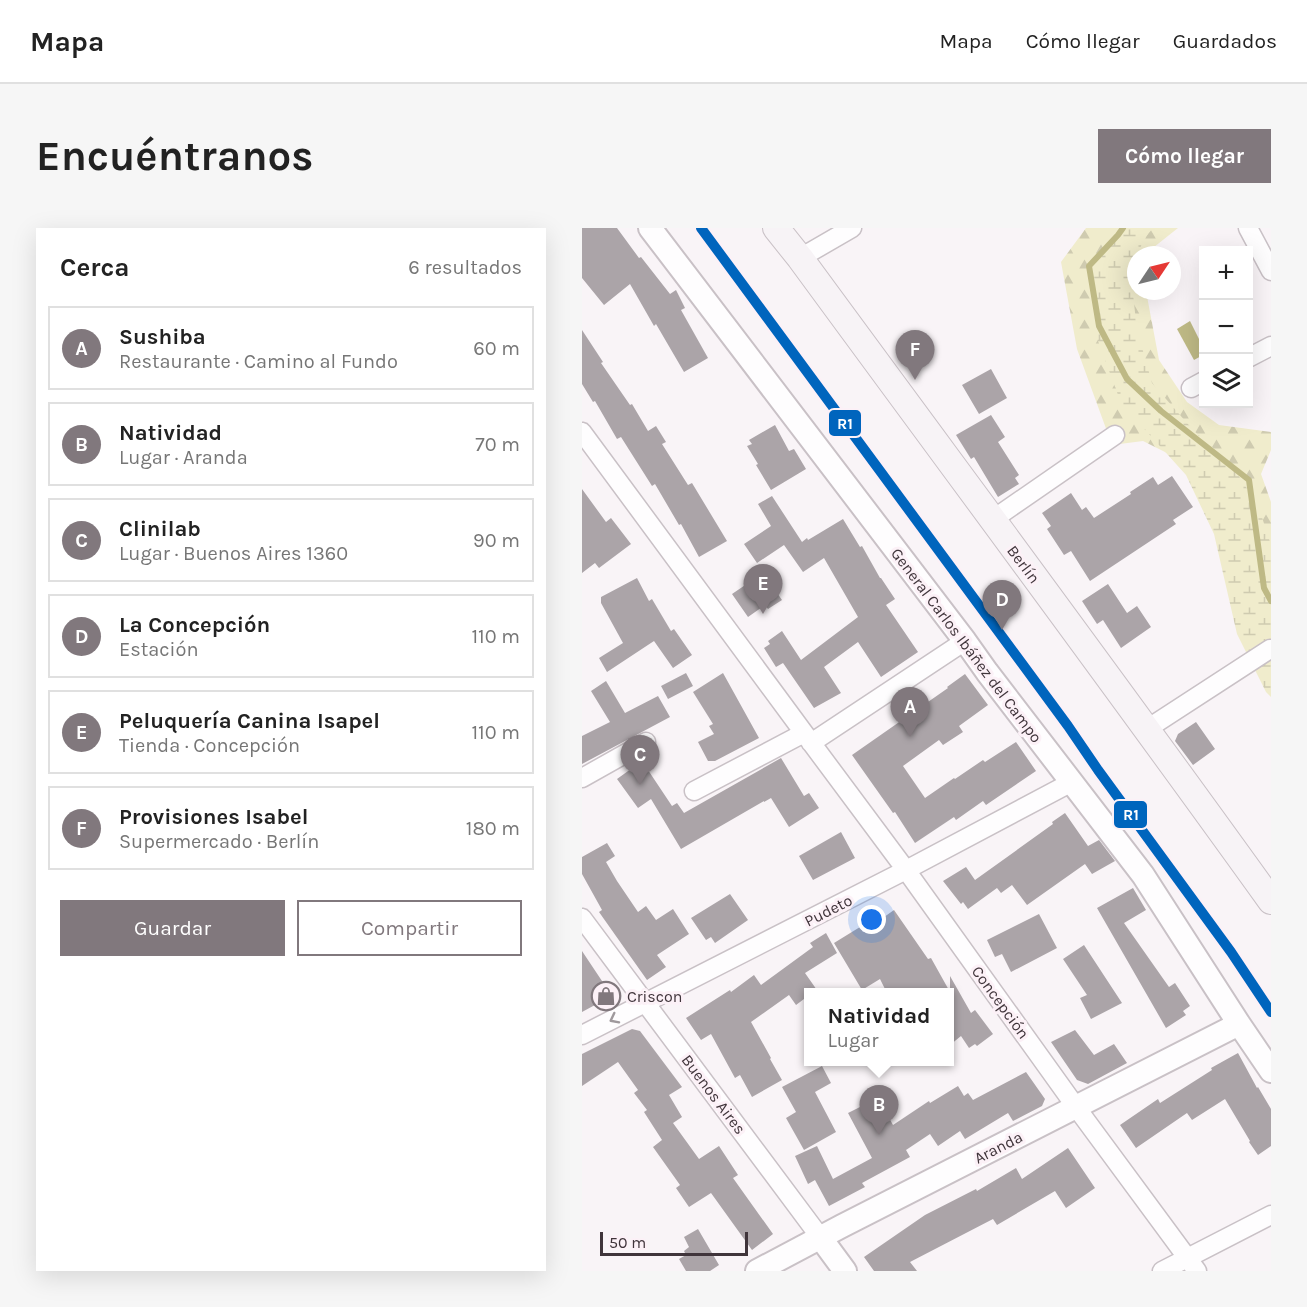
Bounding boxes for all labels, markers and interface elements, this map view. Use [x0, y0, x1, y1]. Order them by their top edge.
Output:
text: Mapa [30, 25, 104, 58]
text: Mapa [939, 29, 993, 53]
text: Cómo llegar [1026, 29, 1140, 53]
text: Guardados [1173, 29, 1277, 53]
button: Cómo llegar [1098, 129, 1271, 183]
text: Encuéntranos [36, 131, 314, 181]
north arrow [1127, 246, 1181, 300]
map controls [1199, 246, 1253, 408]
button: + [1199, 246, 1253, 300]
text: Cerca [60, 252, 129, 283]
text: 6 resultados [408, 256, 522, 279]
button: − [1199, 300, 1253, 354]
text: Sushiba [119, 324, 206, 350]
pin: F [896, 330, 934, 380]
text: A [75, 337, 88, 360]
text: 60 m [473, 337, 520, 360]
text: Restaurante · Camino al Fundo [119, 350, 398, 373]
button: layers [1199, 354, 1253, 408]
line badge: R1 [828, 409, 862, 437]
text: R1 [837, 414, 853, 433]
text: Natividad [119, 420, 222, 446]
text: B [75, 433, 88, 456]
text: 70 m [475, 433, 520, 456]
text: Lugar · Aranda [119, 446, 248, 469]
text: Clinilab [119, 516, 201, 542]
text: C [75, 529, 88, 552]
text: 90 m [473, 529, 520, 552]
street label: Berlín [1003, 541, 1044, 587]
text: Lugar · Buenos Aires 1360 [119, 542, 348, 565]
street label: General Carlos Ibáñez del Campo [887, 544, 1046, 746]
pin: E [744, 564, 783, 614]
pin: D [982, 580, 1022, 630]
text: La Concepción [119, 612, 270, 638]
text: D [75, 625, 88, 648]
text: 110 m [471, 625, 520, 648]
text: Estación [119, 638, 199, 661]
pin: A [890, 688, 930, 737]
text: Peluquería Canina Isapel [119, 708, 380, 734]
text: E [76, 721, 87, 744]
text: 110 m [471, 721, 520, 744]
text: Tienda · Concepción [119, 734, 300, 757]
pin: C [620, 736, 660, 785]
line badge: R1 [1113, 800, 1148, 829]
text: Provisiones Isabel [119, 804, 308, 830]
text: R1 [1123, 805, 1139, 824]
text: F [76, 817, 87, 840]
text: 180 m [466, 817, 520, 840]
text: Supermercado · Berlín [119, 830, 319, 853]
street label: Pudeto [801, 890, 855, 930]
button: Guardar [60, 900, 285, 956]
button: Compartir [297, 900, 522, 956]
your location [857, 905, 886, 934]
street label: Concepción [968, 962, 1033, 1042]
shop icon: Criscon [590, 980, 622, 1012]
place label: Criscon [627, 987, 682, 1006]
popup [804, 988, 954, 1066]
text: Natividad [827, 1003, 931, 1029]
one-way arrow [610, 1012, 620, 1023]
text: Lugar [827, 1029, 878, 1052]
street label: Buenos Aires [677, 1051, 750, 1138]
pin: B [860, 1086, 898, 1135]
street label: Aranda [971, 1127, 1026, 1168]
scale bar [600, 1229, 748, 1256]
text: 50 m [609, 1233, 646, 1252]

